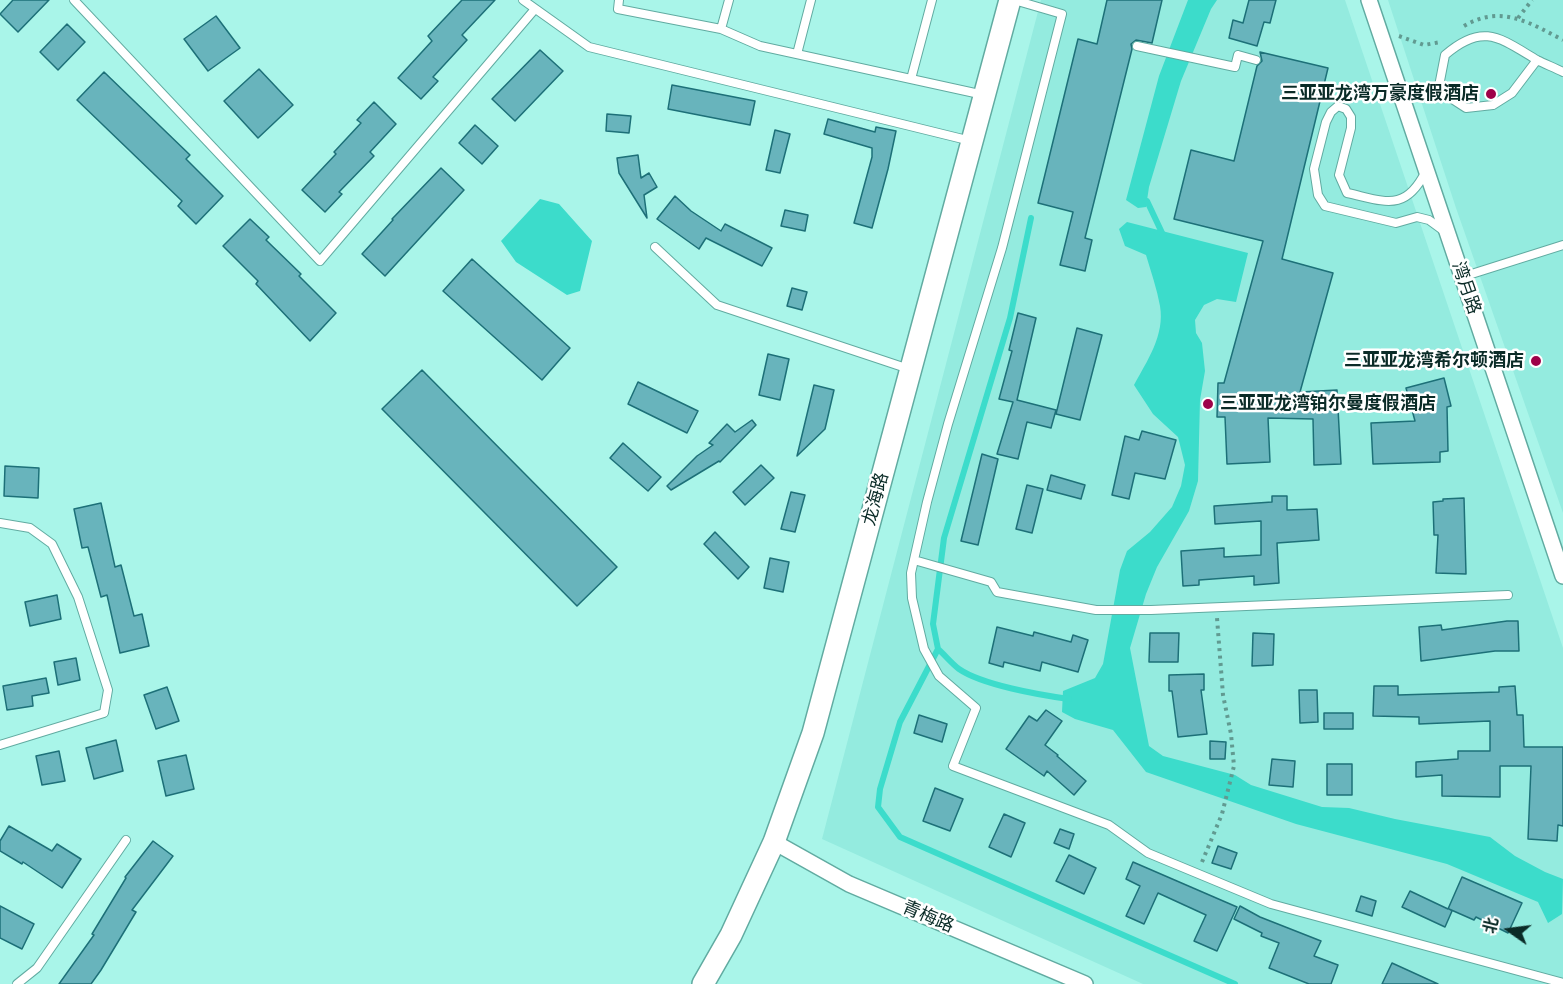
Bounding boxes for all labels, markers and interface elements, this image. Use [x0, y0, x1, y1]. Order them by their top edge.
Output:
place label: 三亚亚龙湾万豪度假酒店 [1281, 83, 1479, 105]
marker: 三亚亚龙湾万豪度假酒店 [1484, 87, 1498, 101]
street label: 湾月路 [1447, 259, 1485, 317]
place label: 三亚亚龙湾希尔顿酒店 [1344, 350, 1524, 372]
marker: 三亚亚龙湾希尔顿酒店 [1529, 354, 1543, 368]
place label: 三亚亚龙湾铂尔曼度假酒店 [1220, 393, 1436, 415]
marker: 三亚亚龙湾铂尔曼度假酒店 [1201, 397, 1215, 411]
street label: 龙海路 [859, 470, 893, 528]
street label: 青梅路 [899, 897, 957, 937]
north arrow [1479, 900, 1539, 960]
text: 北 [1480, 915, 1502, 936]

